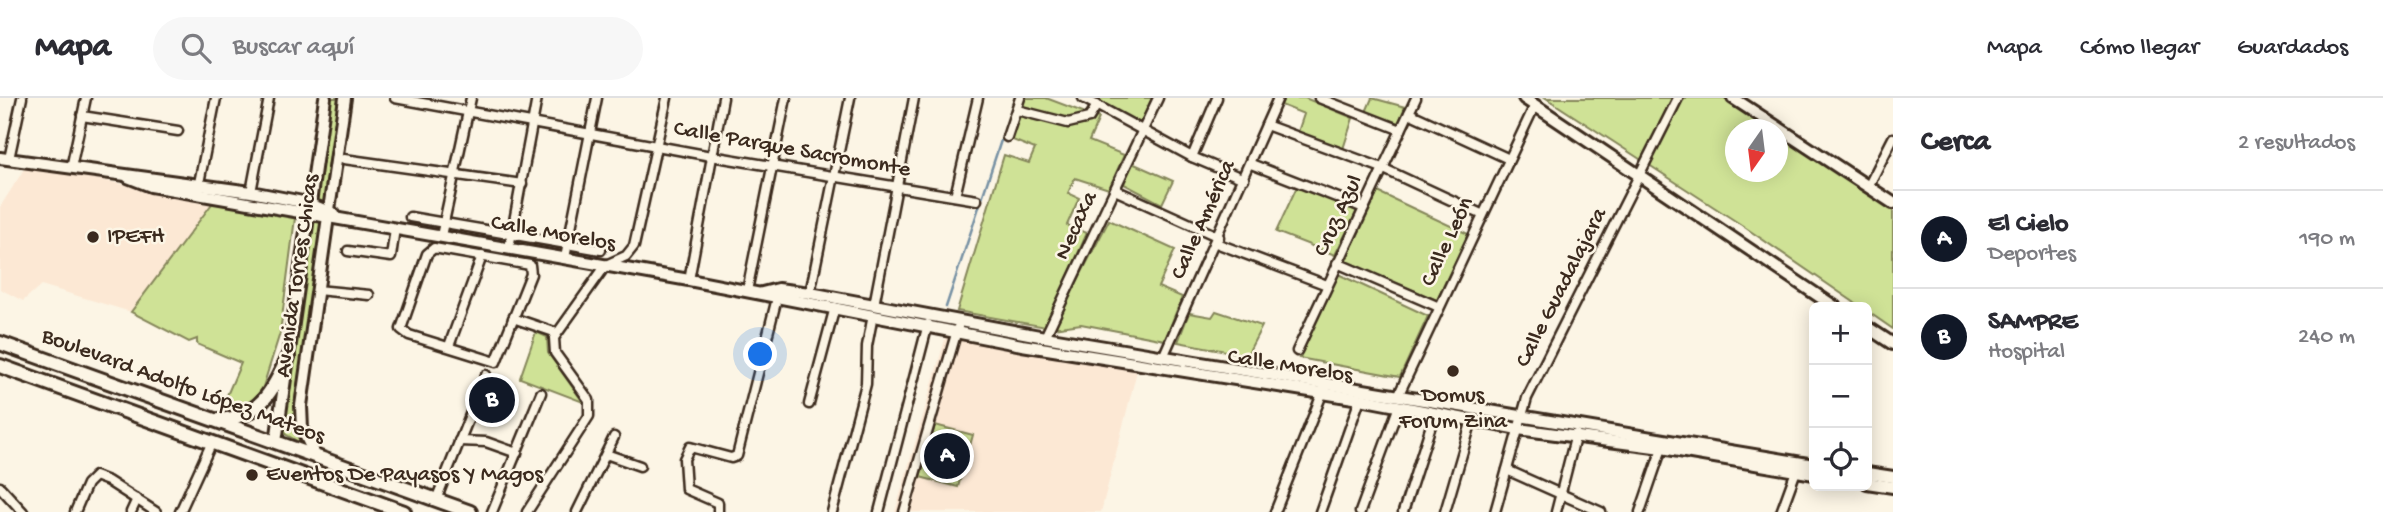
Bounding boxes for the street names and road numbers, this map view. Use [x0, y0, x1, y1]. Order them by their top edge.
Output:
street label: Calle Parque Sacromonte [672, 116, 914, 184]
street label: Calle América [1166, 155, 1243, 284]
street label: Cruz Azul [1308, 171, 1370, 261]
street label: Avenida Torres Chicas [270, 172, 326, 379]
street label: Necaxa [1049, 186, 1105, 264]
street label: Calle León [1416, 193, 1481, 291]
street label: Calle Guadalajara [1510, 203, 1614, 372]
street label: Calle Morelos [489, 210, 618, 258]
street label: Boulevard Adolfo López Mateos [37, 323, 329, 451]
street label: Calle Morelos [1226, 344, 1355, 390]

